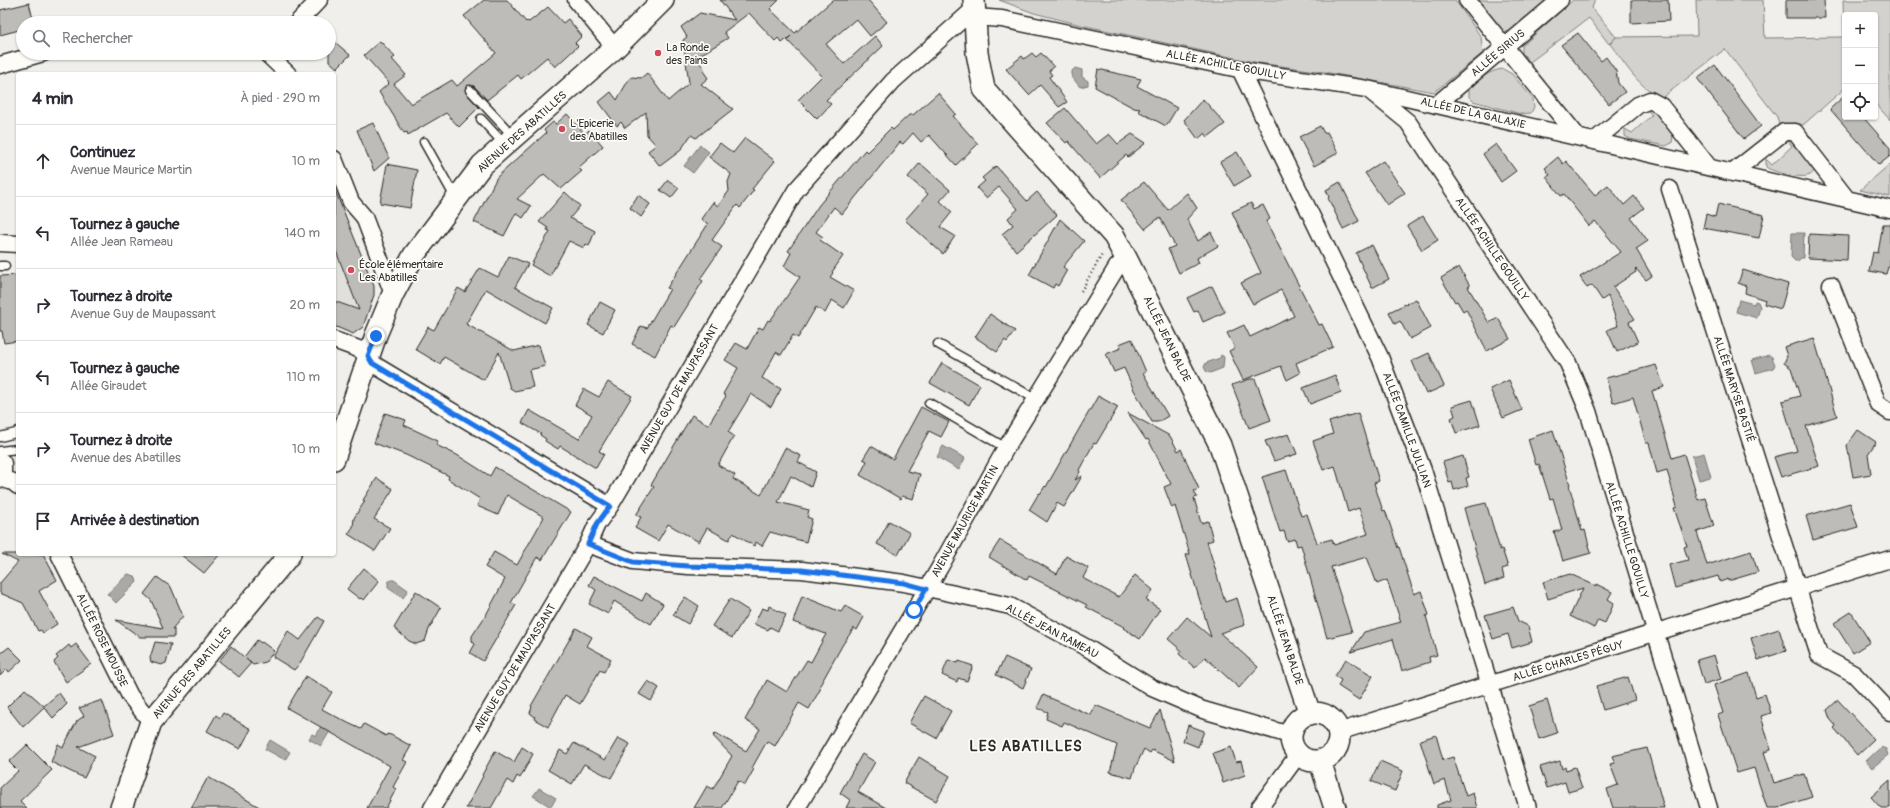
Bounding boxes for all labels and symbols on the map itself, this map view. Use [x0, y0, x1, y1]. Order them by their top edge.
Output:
street label: ALLÉE SIRIUS [1468, 27, 1528, 79]
place label: La Ronde des Pains [666, 41, 710, 67]
street label: ALLÉE ACHILLE GOUILLY [1165, 47, 1288, 83]
marker: La Ronde des Pains [653, 48, 663, 58]
street label: AVENUE DES ABATILLES [475, 89, 569, 175]
street label: ALLÉE DE LA GALAXIE [1419, 95, 1527, 131]
place label: L'Epicerie des Abatilles [570, 117, 628, 143]
marker: L'Epicerie des Abatilles [557, 124, 567, 134]
street label: ALLÉE ACHILLE GOUILLY [1453, 195, 1532, 304]
place label: École élémentaire Les Abatilles [359, 258, 444, 284]
marker: École élémentaire Les Abatilles [346, 265, 356, 275]
street label: ALLÉE JEAN BALDE [1141, 294, 1194, 384]
street label: AVENUE GUY DE MAUPASSANT [637, 322, 721, 456]
route end [367, 327, 385, 345]
street label: ALLÉE MARYSE BASTIÉ [1711, 334, 1757, 444]
street label: ALLÉE CAMILLE JULLIAN [1380, 370, 1434, 490]
street label: AVENUE MAURICE MARTIN [929, 463, 1001, 579]
street label: ALLÉE ACHILLE GOUILLY [1603, 480, 1651, 601]
street label: ALLÉE ROSE MOUSSE [74, 591, 130, 689]
street label: ALLÉE JEAN BALDE [1264, 593, 1306, 687]
route start [905, 601, 923, 619]
street label: ALLÉE JEAN RAMEAU [1003, 601, 1101, 661]
street label: AVENUE GUY DE MAUPASSANT [472, 602, 558, 734]
street label: AVENUE DES ABATILLES [150, 625, 234, 721]
street label: ALLÉE CHARLES PÉGUY [1511, 638, 1625, 684]
district label: LES ABATILLES [969, 737, 1083, 756]

